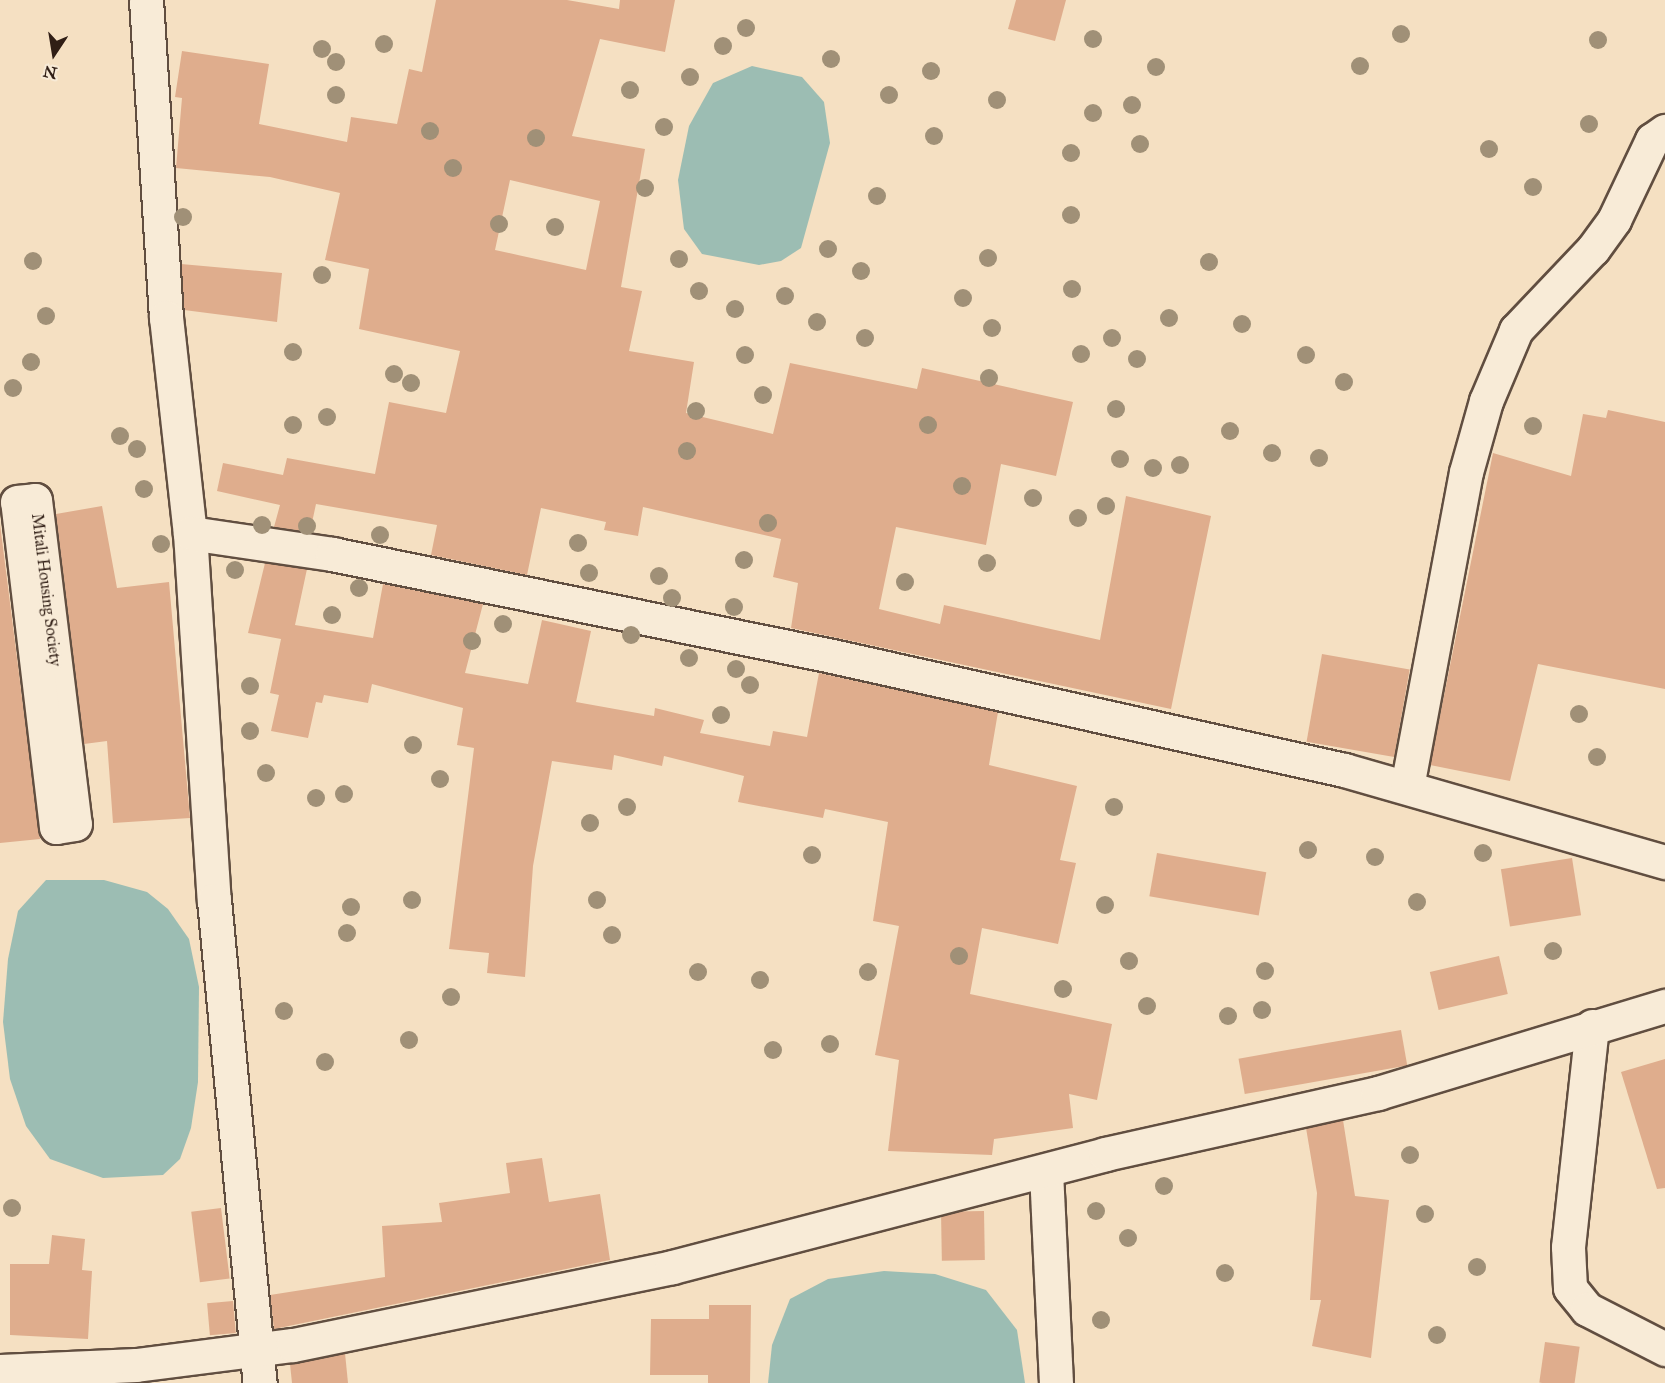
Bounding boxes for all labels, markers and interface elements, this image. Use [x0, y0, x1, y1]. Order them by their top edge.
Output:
north arrow [24, 24, 84, 84]
text: N [42, 61, 59, 83]
street label: Mitali Housing Society [27, 512, 65, 668]

